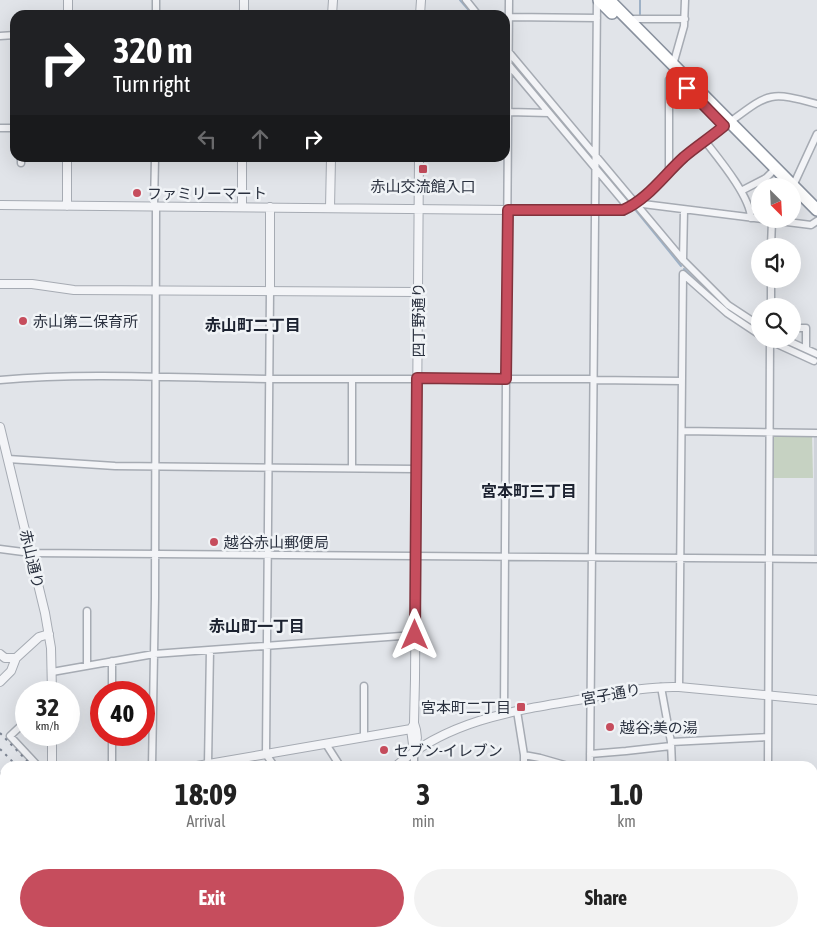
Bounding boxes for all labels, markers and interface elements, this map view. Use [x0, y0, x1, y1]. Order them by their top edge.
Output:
icon: right [30, 30, 95, 95]
text: 320 m [113, 30, 192, 70]
pin [666, 67, 708, 109]
text: Turn right [113, 71, 190, 97]
icon: arrive [673, 74, 701, 102]
icon: left [193, 125, 221, 153]
icon: ahead [246, 125, 274, 153]
icon: right [299, 125, 327, 153]
marker: 赤山交流館入口 [417, 163, 429, 175]
place label: 赤山交流館入口 [370, 178, 476, 195]
north arrow [751, 178, 801, 228]
map controls [751, 178, 801, 348]
place label: ファミリーマート [147, 185, 267, 202]
marker: ファミリーマート [131, 187, 143, 199]
button: sound [751, 238, 801, 288]
street label: 四丁野通り [410, 282, 427, 358]
button: search [751, 298, 801, 348]
place label: 赤山第二保育所 [33, 313, 138, 330]
marker: 赤山第二保育所 [17, 315, 29, 327]
district label: 赤山町二丁目 [205, 316, 301, 334]
district label: 宮本町三丁目 [481, 482, 577, 500]
street label: 赤山通り [17, 528, 47, 590]
place label: 越谷赤山郵便局 [223, 534, 329, 551]
marker: 越谷赤山郵便局 [208, 536, 220, 548]
position arrow [388, 608, 440, 660]
district label: 赤山町一丁目 [209, 617, 305, 635]
street label: 宮子通り [580, 680, 642, 708]
speed limit sign: 40 [90, 681, 155, 746]
text: 32 [36, 693, 59, 721]
place label: 宮本町二丁目 [421, 699, 511, 716]
marker: 宮本町二丁目 [515, 701, 527, 713]
text: km/h [36, 719, 59, 733]
place label: 越谷;美の湯 [619, 719, 698, 736]
marker: 越谷;美の湯 [604, 721, 616, 733]
place label: セブン-イレブン [394, 742, 503, 759]
marker: セブン-イレブン [378, 744, 390, 756]
text: 18:09 [175, 777, 237, 811]
text: 3 [416, 777, 430, 811]
text: 1.0 [610, 777, 643, 811]
text: Arrival [186, 812, 225, 830]
text: min [412, 812, 435, 830]
text: km [617, 812, 636, 830]
button: Exit [20, 869, 404, 927]
button: Share [414, 869, 798, 927]

